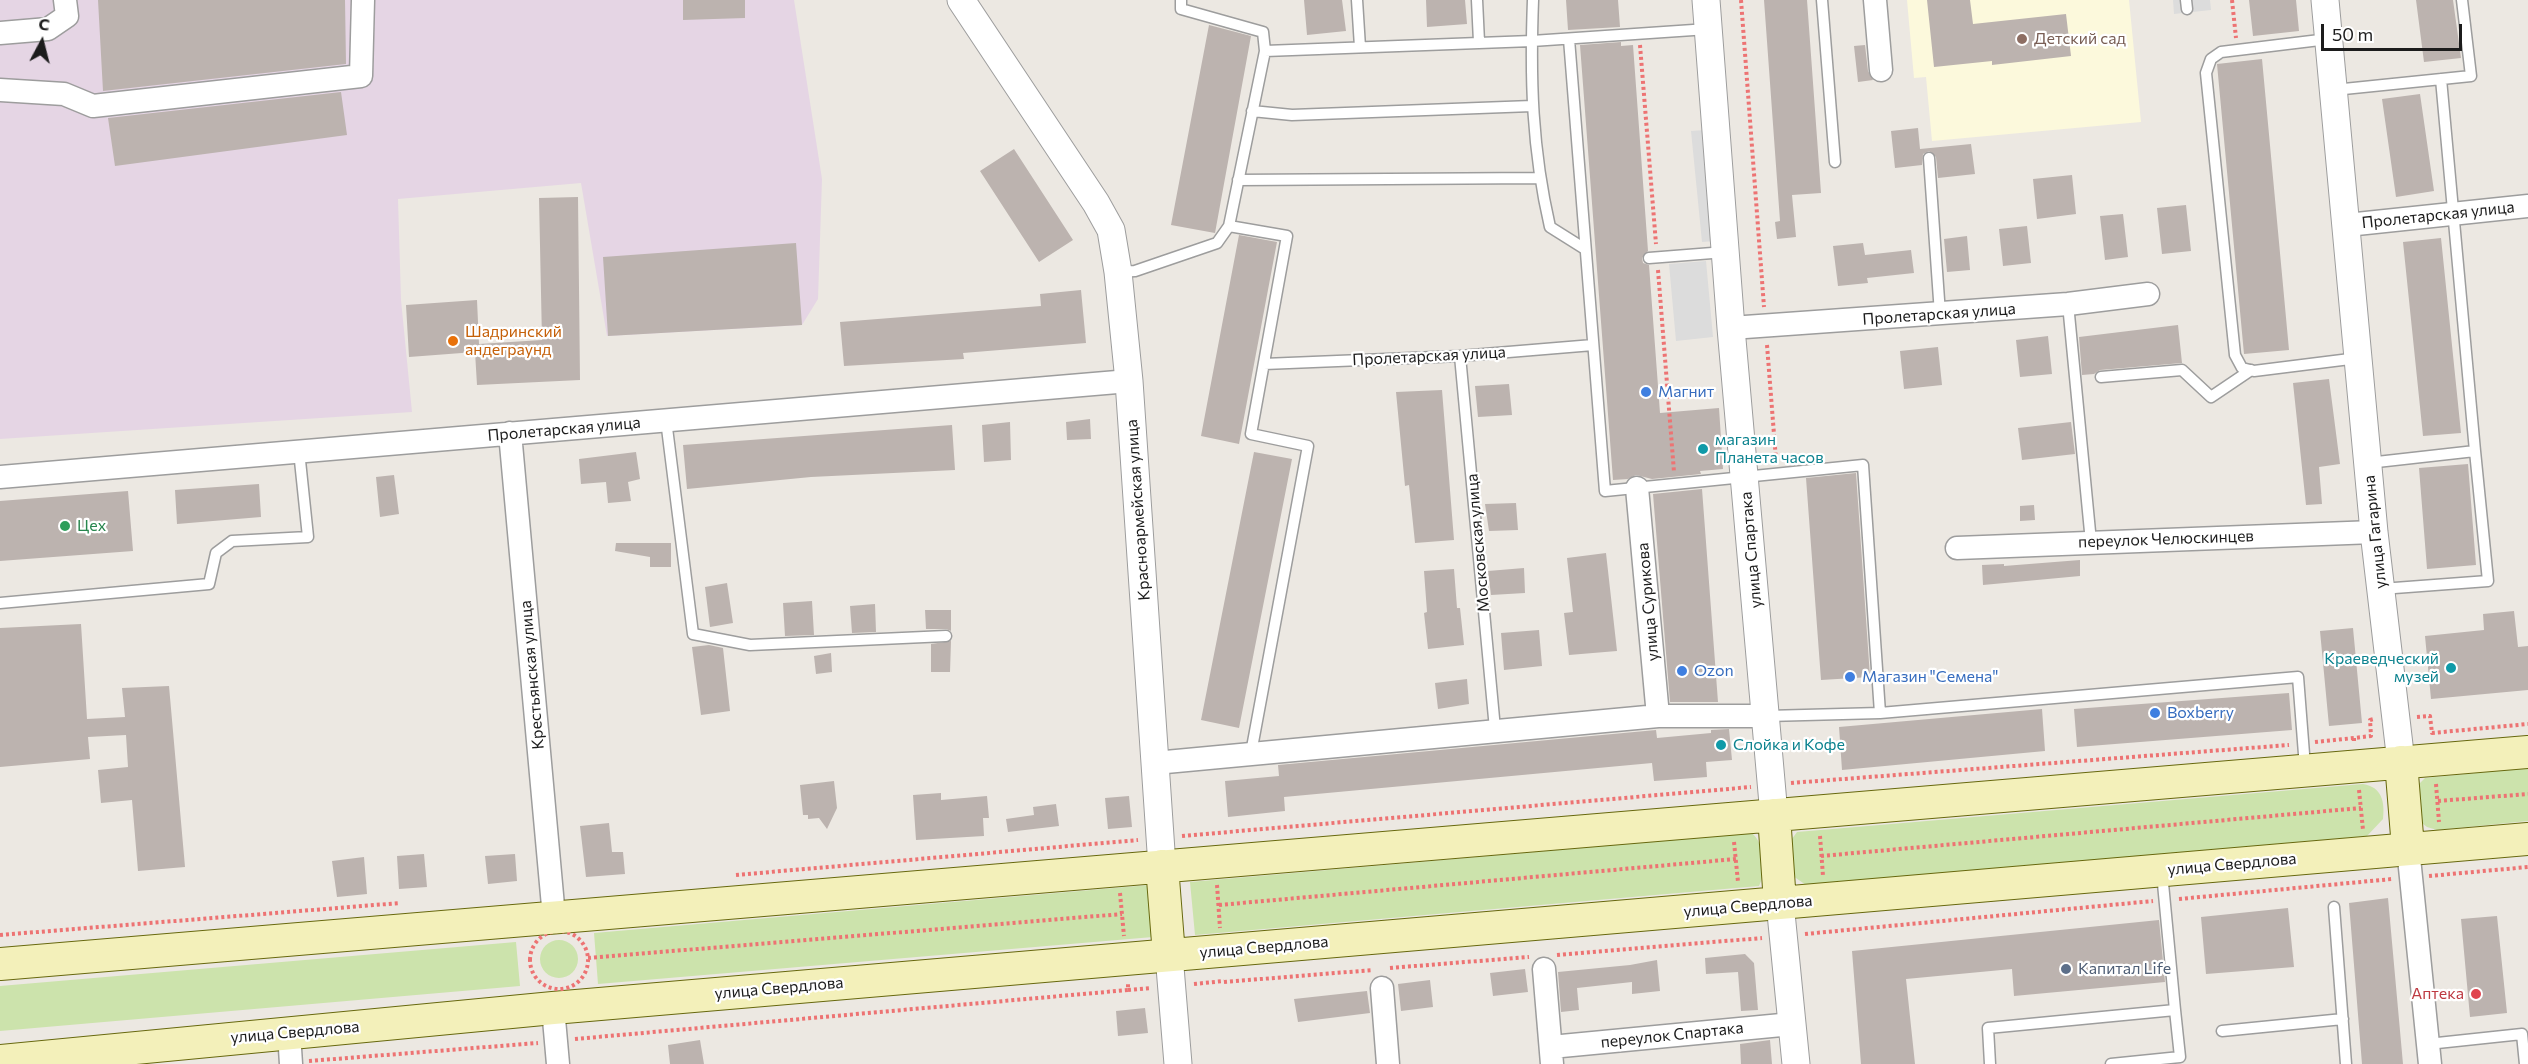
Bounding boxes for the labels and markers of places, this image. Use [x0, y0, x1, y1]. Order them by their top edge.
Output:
place label: Детский сад [2034, 29, 2126, 49]
marker: Детский сад [2015, 32, 2029, 46]
place label: Шадринский андеграунд [465, 322, 562, 360]
marker: Шадринский андеграунд [446, 334, 460, 348]
place label: Магнит [1658, 382, 1714, 402]
marker: Магнит [1639, 385, 1653, 399]
place label: магазин Планета часов [1715, 430, 1824, 468]
marker: магазин Планета часов [1696, 442, 1710, 456]
place label: Цех [77, 516, 106, 536]
marker: Цех [58, 519, 72, 533]
place label: Краеведческий музей [2324, 649, 2439, 687]
place label: Ozon [1694, 661, 1734, 681]
marker: Краеведческий музей [2444, 661, 2458, 675]
marker: Ozon [1675, 664, 1689, 678]
place label: Магазин "Семена" [1862, 667, 1998, 687]
marker: Магазин "Семена" [1843, 670, 1857, 684]
place label: Boxberry [2167, 703, 2234, 723]
marker: Boxberry [2148, 706, 2162, 720]
place label: Слойка и Кофе [1733, 735, 1845, 755]
marker: Слойка и Кофе [1714, 738, 1728, 752]
place label: Капитал Life [2078, 959, 2171, 979]
marker: Капитал Life [2059, 962, 2073, 976]
place label: Аптека [2411, 984, 2464, 1004]
marker: Аптека [2469, 987, 2483, 1001]

